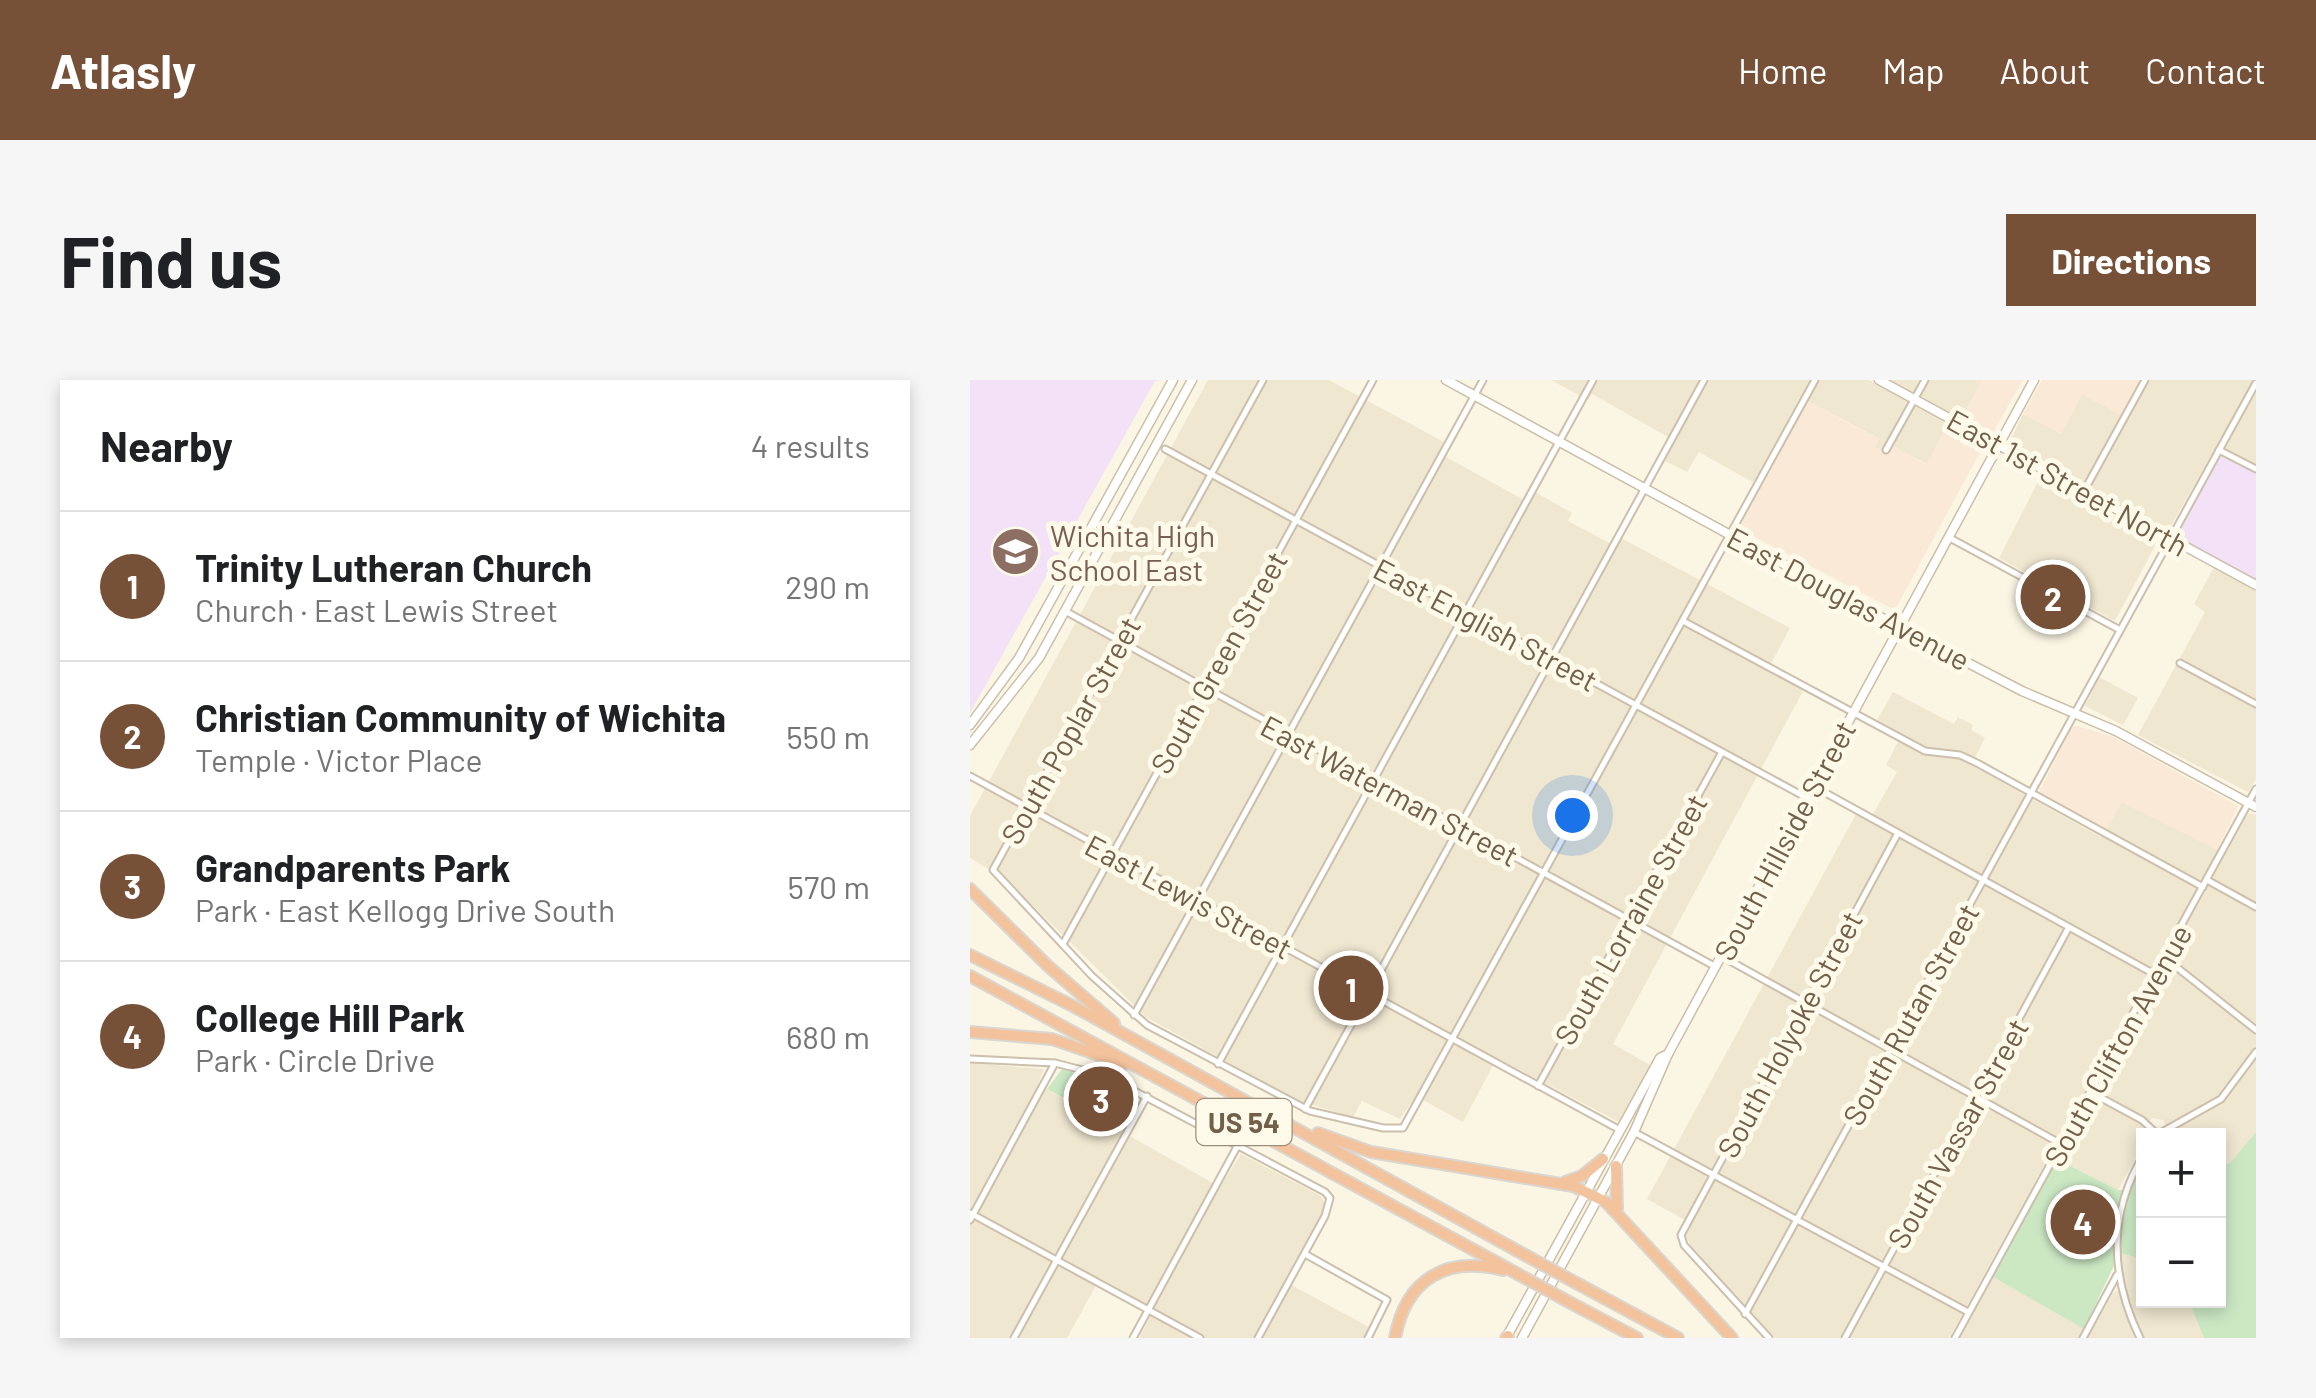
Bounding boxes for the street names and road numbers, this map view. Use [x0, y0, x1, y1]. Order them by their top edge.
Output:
street label: East 1st Street North [1941, 401, 2195, 563]
street label: East Douglas Avenue [1721, 519, 1977, 677]
street label: South Green Street [1142, 545, 1294, 779]
street label: East English Street [1368, 550, 1604, 698]
street label: South Poplar Street [993, 610, 1147, 850]
street label: East Waterman Street [1255, 707, 1525, 873]
street label: South Hillside Street [1706, 714, 1862, 966]
street label: South Lorraine Street [1546, 787, 1714, 1051]
street label: East Lewis Street [1079, 826, 1299, 966]
street label: South Rutan Street [1834, 897, 1986, 1131]
street label: South Holyoke Street [1709, 905, 1869, 1163]
street label: South Clifton Avenue [2036, 918, 2198, 1172]
street label: South Vassar Street [1879, 1012, 2035, 1254]
road number: US 54 [1196, 1099, 1292, 1145]

